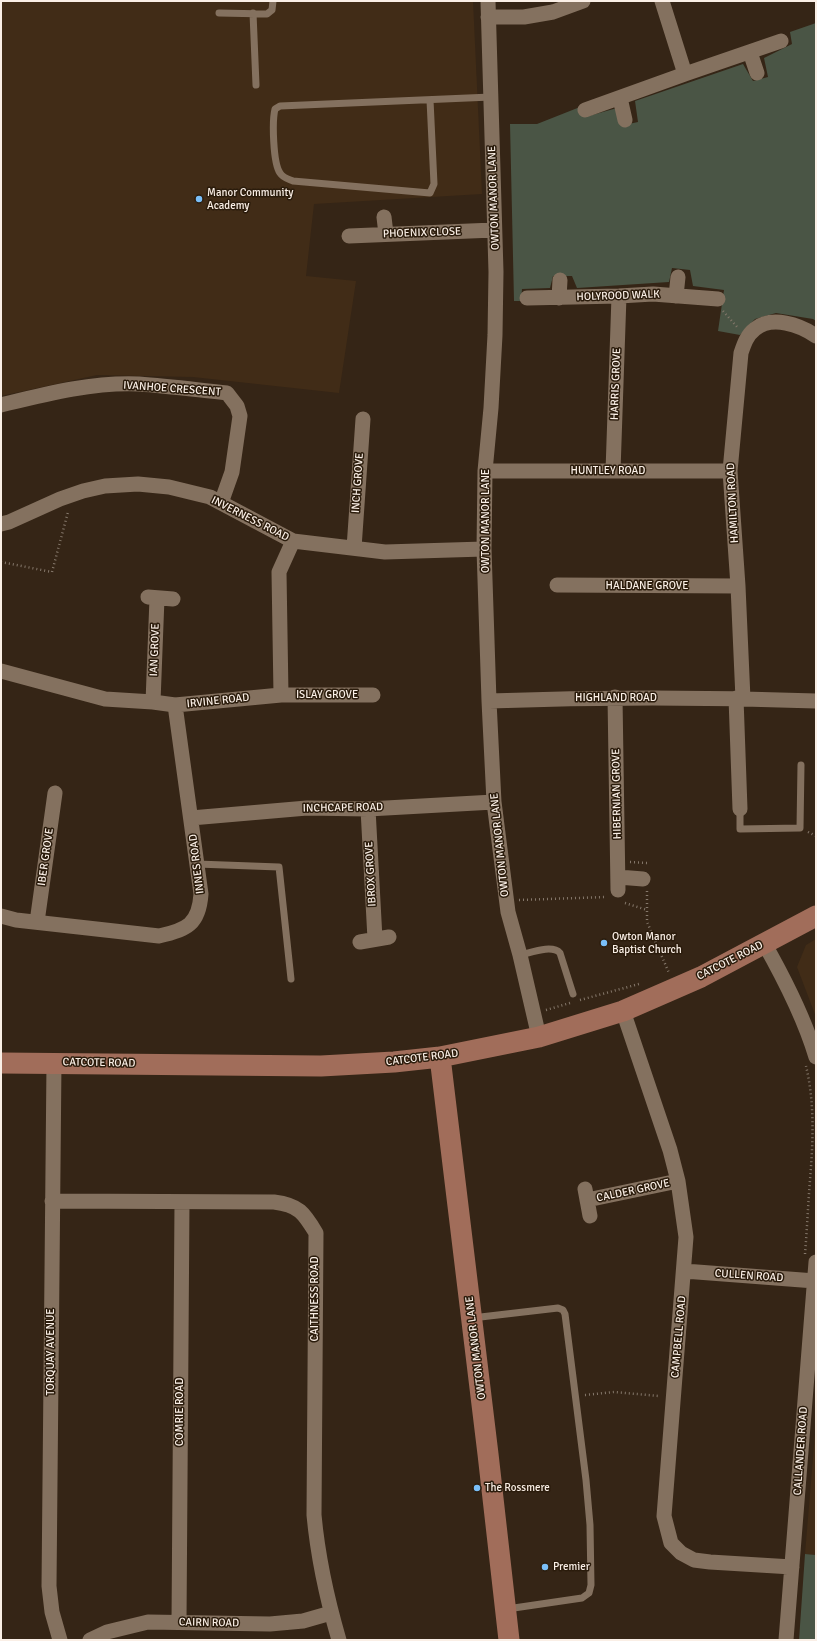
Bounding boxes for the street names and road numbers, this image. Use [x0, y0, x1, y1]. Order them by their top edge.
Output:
street label: OWTON MANOR LANE [486, 146, 502, 250]
street label: PHOENIX CLOSE [383, 225, 461, 241]
street label: HOLYROOD WALK [576, 288, 660, 304]
street label: HARRIS GROVE [608, 348, 624, 420]
street label: IVANHOE CRESCENT [123, 379, 221, 399]
street label: INCH GROVE [349, 452, 367, 514]
street label: HAMILTON ROAD [724, 463, 742, 543]
street label: HUNTLEY ROAD [571, 464, 645, 478]
street label: OWTON MANOR LANE [479, 469, 493, 573]
street label: INVERNESS ROAD [209, 494, 291, 544]
street label: HALDANE GROVE [606, 579, 688, 593]
street label: IAN GROVE [147, 623, 163, 677]
street label: ISLAY GROVE [296, 688, 358, 702]
street label: IRVINE ROAD [186, 691, 250, 711]
street label: HIGHLAND ROAD [575, 691, 657, 705]
street label: HIBERNIAN GROVE [610, 749, 624, 839]
street label: OWTON MANOR LANE [488, 792, 512, 898]
street label: INCHCAPE ROAD [303, 801, 383, 815]
street label: IBER GROVE [35, 827, 57, 887]
street label: INNES ROAD [187, 833, 207, 895]
street label: IBROX GROVE [363, 841, 379, 907]
street label: CATCOTE ROAD [695, 939, 765, 983]
street label: CATCOTE ROAD [385, 1047, 459, 1069]
street label: CATCOTE ROAD [63, 1056, 135, 1070]
street label: CALDER GROVE [595, 1177, 671, 1205]
street label: CAITHNESS ROAD [308, 1256, 322, 1342]
street label: CULLEN ROAD [714, 1267, 784, 1285]
street label: OWTON MANOR LANE [463, 1295, 489, 1401]
street label: CAMPBELL ROAD [669, 1295, 689, 1379]
street label: TORQUAY AVENUE [44, 1309, 58, 1395]
street label: COMRIE ROAD [173, 1378, 187, 1446]
street label: CALLANDER ROAD [791, 1406, 811, 1496]
street label: CAIRN ROAD [179, 1616, 239, 1630]

